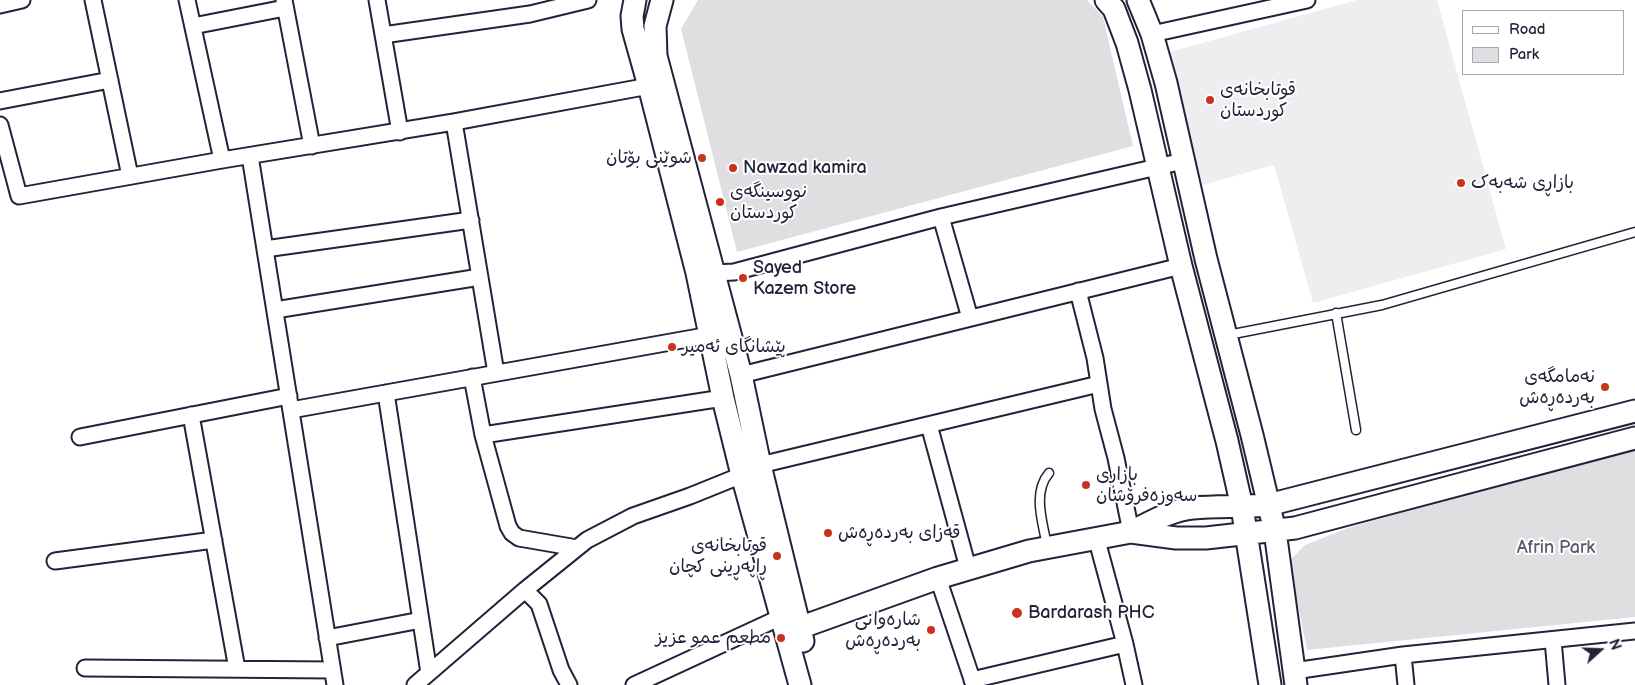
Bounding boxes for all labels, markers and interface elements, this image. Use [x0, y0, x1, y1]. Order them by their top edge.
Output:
legend [1462, 10, 1625, 75]
text: Road [1509, 20, 1545, 39]
text: Park [1509, 45, 1539, 64]
place label: قوتابخانەی کوردستان [1220, 79, 1296, 122]
marker: قوتابخانەی کوردستان [1204, 94, 1216, 106]
place label: شوێنی بۆتان [606, 147, 692, 169]
marker: شوێنی بۆتان [696, 152, 708, 164]
place label: Nawzad kamira [743, 157, 867, 179]
marker: Nawzad kamira [727, 162, 739, 174]
place label: بازاڕی شەبەک [1471, 172, 1574, 194]
marker: بازاڕی شەبەک [1455, 177, 1467, 189]
place label: نووسینگەی کوردستان [730, 181, 808, 223]
marker: نووسینگەی کوردستان [714, 196, 726, 208]
place label: Sayed Kazem Store [753, 257, 856, 300]
marker: Sayed Kazem Store [737, 272, 749, 284]
place label: پێشانگای ئەمیر [682, 336, 786, 358]
marker: پێشانگای ئەمیر [666, 341, 678, 353]
place label: نەمامگەی بەردەڕەش [1519, 366, 1595, 408]
marker: نەمامگەی بەردەڕەش [1599, 381, 1611, 393]
place label: بازاڕی سەوزەفرۆشان [1096, 464, 1198, 506]
marker: بازاڕی سەوزەفرۆشان [1080, 479, 1092, 491]
place label: قەزای بەردەڕەش [838, 522, 961, 544]
marker: قەزای بەردەڕەش [822, 527, 834, 539]
place label: قوتابخانەی ڕاپەڕینی کچان [669, 535, 767, 578]
park label: Afrin Park [1517, 537, 1595, 559]
marker: قوتابخانەی ڕاپەڕینی کچان [771, 550, 783, 562]
place label: Bardarash PHC [1028, 602, 1154, 624]
marker: Bardarash PHC [1010, 606, 1024, 620]
place label: شارەوانی بەردەڕەش [845, 609, 921, 652]
marker: شارەوانی بەردەڕەش [925, 624, 937, 636]
north arrow [1575, 625, 1625, 675]
place label: مطعم عمو عزيز [656, 627, 771, 649]
marker: مطعم عمو عزيز [775, 632, 787, 644]
text: N [1605, 637, 1624, 653]

